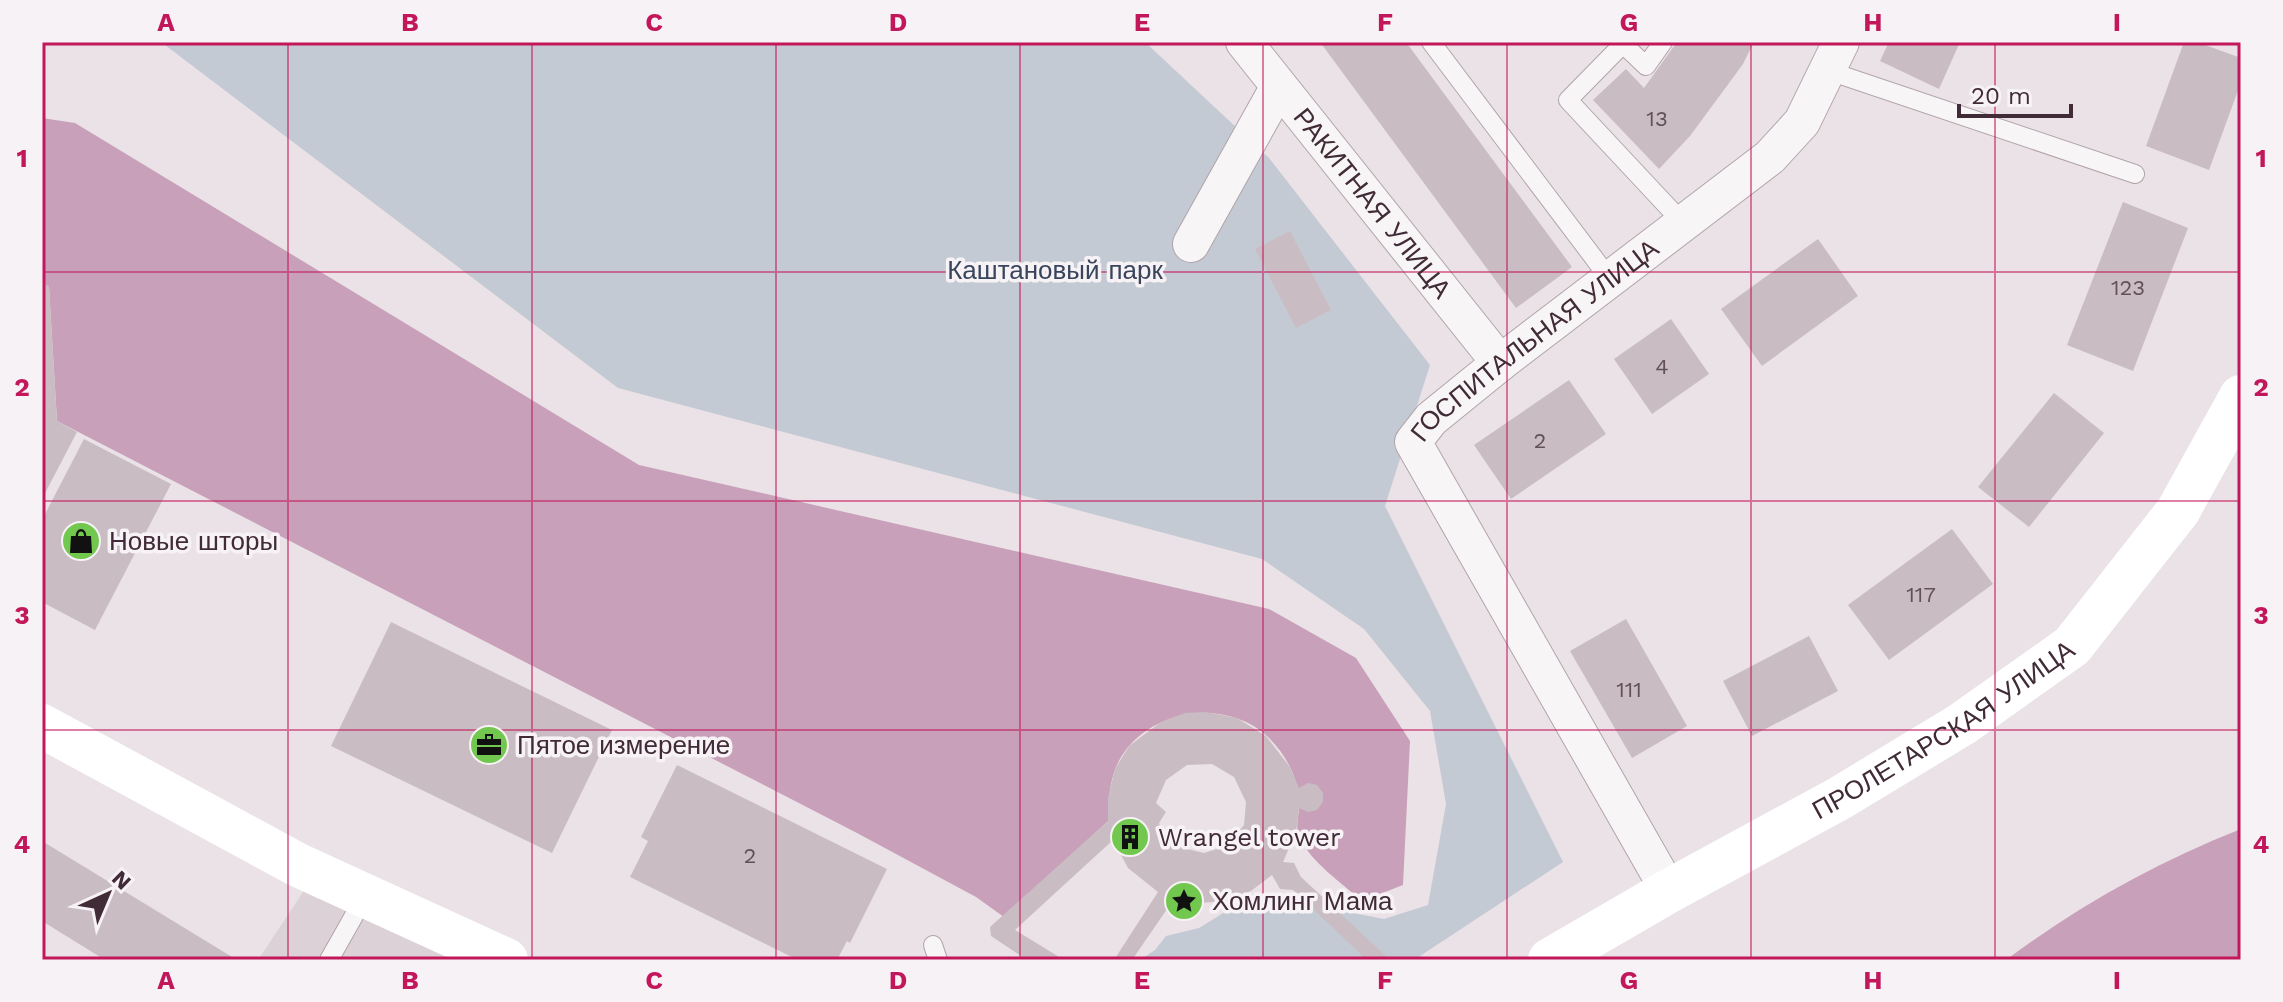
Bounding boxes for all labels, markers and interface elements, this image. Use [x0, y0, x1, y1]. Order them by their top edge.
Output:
text: A [157, 7, 175, 37]
text: B [401, 7, 419, 37]
text: C [645, 7, 663, 37]
text: D [889, 7, 907, 37]
text: E [1134, 7, 1150, 37]
text: F [1377, 7, 1393, 37]
text: G [1620, 7, 1638, 37]
text: H [1863, 7, 1883, 37]
text: I [2113, 7, 2121, 37]
scale bar [1959, 68, 2071, 118]
text: 20 m [1971, 82, 2031, 110]
street label: РАКИТНАЯ УЛИЦА [1288, 102, 1458, 305]
house number: 13 [1646, 106, 1668, 131]
text: 1 [16, 143, 28, 173]
text: 1 [2255, 143, 2267, 173]
street label: ГОСПИТАЛЬНАЯ УЛИЦА [1404, 232, 1665, 447]
park label: Каштановый парк [947, 255, 1163, 285]
house number: 123 [2111, 275, 2145, 300]
house number: 4 [1655, 354, 1669, 379]
text: 2 [14, 372, 30, 402]
text: 2 [2253, 372, 2269, 402]
house number: 2 [1534, 428, 1546, 453]
shop icon: Новые шторы [60, 520, 102, 562]
place label: Новые шторы [109, 526, 278, 556]
house number: 117 [1906, 582, 1936, 607]
text: 3 [14, 600, 30, 630]
text: 3 [2253, 600, 2269, 630]
street label: ПРОЛЕТАРСКАЯ УЛИЦА [1807, 634, 2081, 825]
house number: 111 [1616, 677, 1642, 702]
office icon: Пятое измерение [468, 724, 510, 766]
place label: Пятое измерение [517, 730, 730, 760]
building icon: Wrangel tower [1109, 816, 1151, 858]
place label: Wrangel tower [1158, 822, 1341, 852]
text: 4 [14, 829, 31, 859]
text: 4 [2253, 829, 2270, 859]
house number: 2 [744, 843, 756, 868]
north arrow [68, 854, 148, 934]
text: N [107, 865, 136, 895]
place icon: Хомлинг Мама [1163, 880, 1205, 922]
place label: Хомлинг Мама [1212, 886, 1393, 916]
text: A [157, 965, 175, 995]
text: B [401, 965, 419, 995]
text: C [645, 965, 663, 995]
text: D [889, 965, 907, 995]
text: E [1134, 965, 1150, 995]
text: F [1377, 965, 1393, 995]
text: G [1620, 965, 1638, 995]
text: H [1863, 965, 1883, 995]
text: I [2113, 965, 2121, 995]

